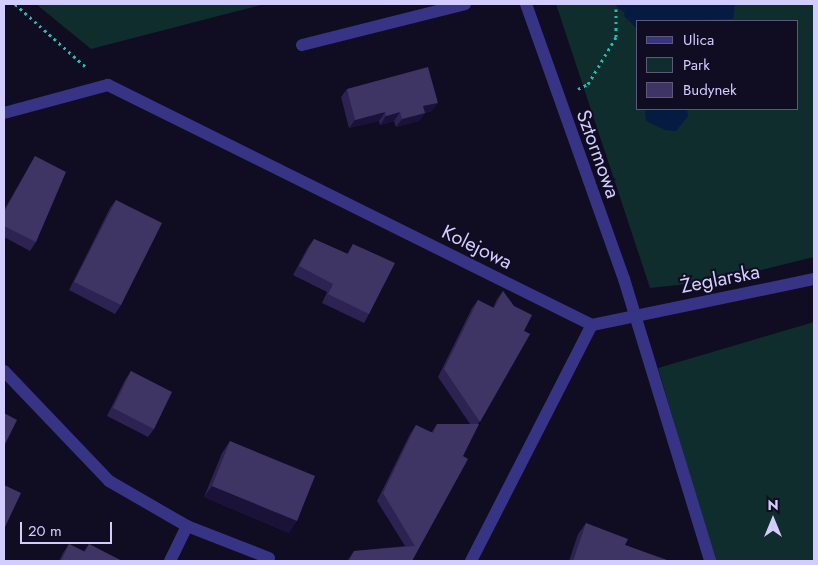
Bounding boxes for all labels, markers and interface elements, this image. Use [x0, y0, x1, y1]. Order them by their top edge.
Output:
legend [636, 20, 798, 110]
text: Ulica [683, 29, 714, 51]
text: Park [683, 54, 710, 76]
text: Budynek [683, 79, 737, 101]
street label: Sztormowa [571, 107, 625, 201]
street label: Kolejowa [438, 220, 516, 274]
street label: Żeglarska [678, 260, 762, 298]
north arrow [748, 495, 798, 545]
text: N [767, 495, 779, 515]
scale bar [22, 512, 115, 544]
text: 20 m [28, 520, 62, 542]

